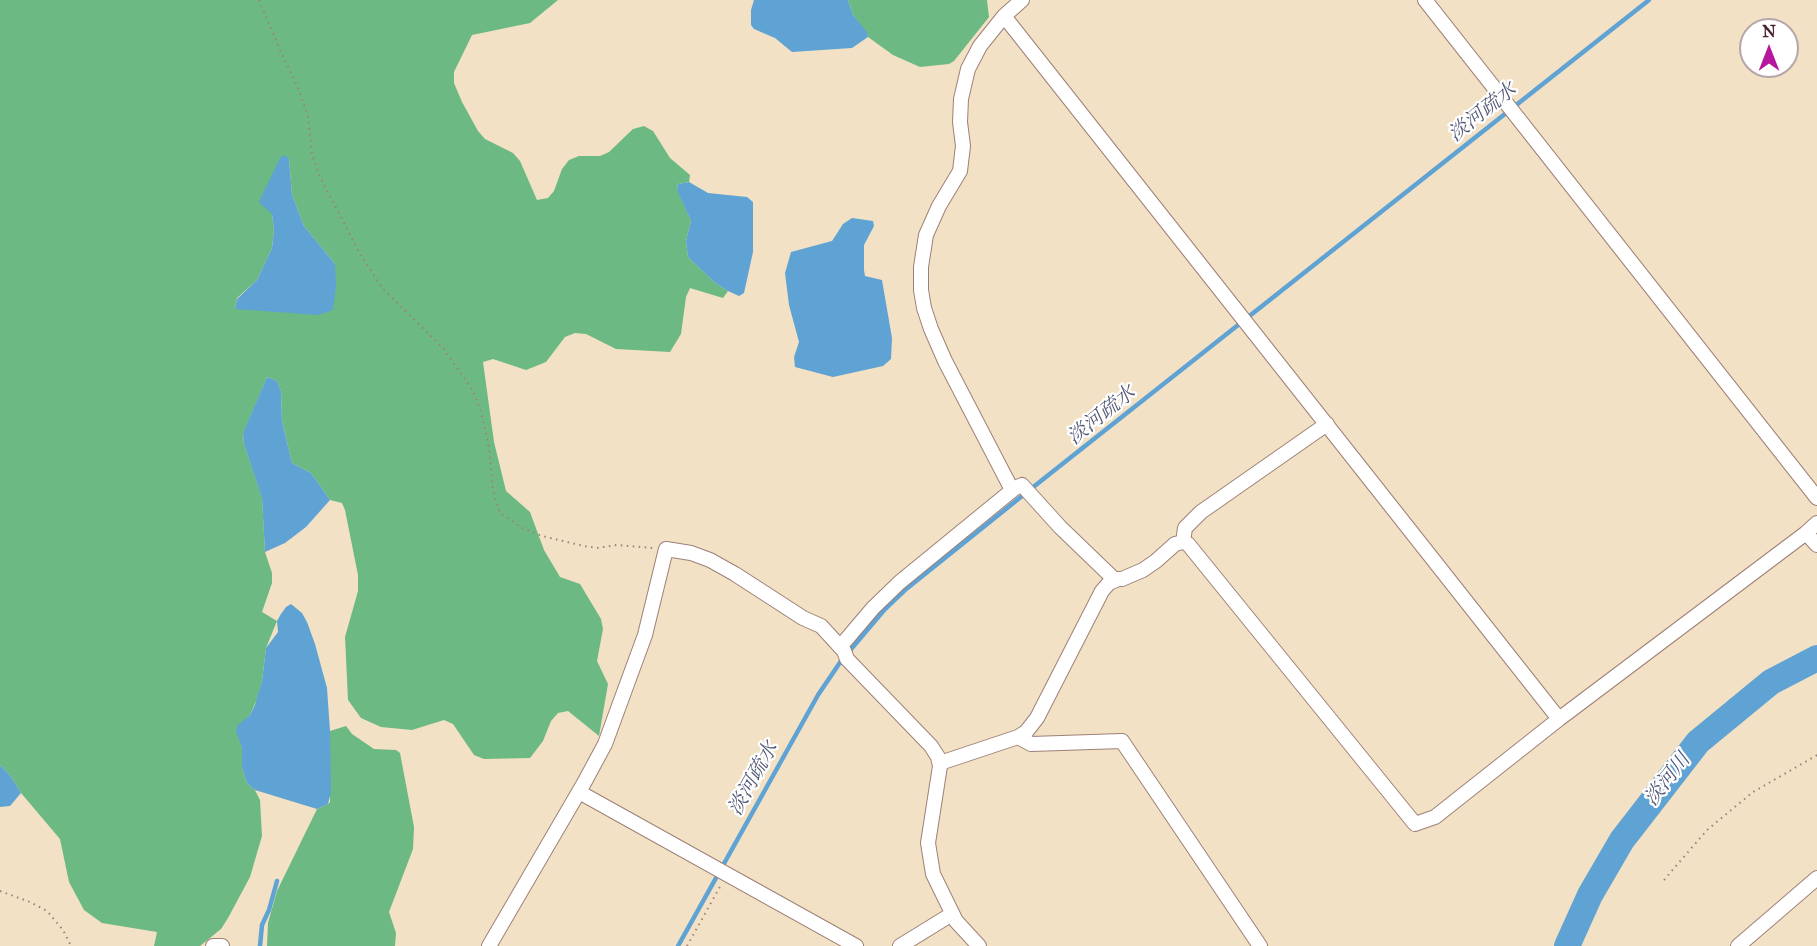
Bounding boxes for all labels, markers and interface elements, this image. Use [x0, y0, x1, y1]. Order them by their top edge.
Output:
north arrow [1739, 18, 1799, 78]
text: N [1762, 22, 1776, 41]
water label: 淡河疏水 [1444, 79, 1522, 147]
water label: 淡河疏水 [1063, 382, 1141, 450]
water label: 淡河疏水 [724, 738, 784, 820]
water label: 淡河川 [1640, 749, 1696, 811]

